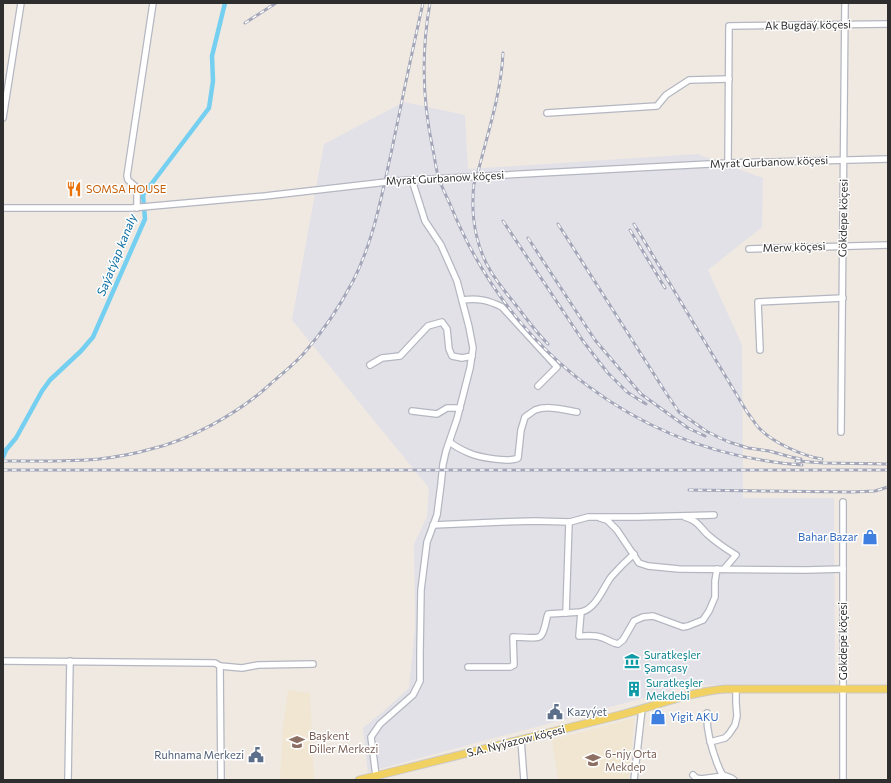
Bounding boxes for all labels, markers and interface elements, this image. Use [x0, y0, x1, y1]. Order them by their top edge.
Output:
street label: Ak Bugdaý köçesi [765, 17, 851, 32]
street label: Myrat Gurbanow köçesi [710, 153, 829, 170]
street label: Myrat Gurbanow köçesi [386, 168, 505, 187]
street label: Gökdepe köçesi [835, 179, 850, 257]
restaurant icon: SOMSA HOUSE [65, 180, 83, 198]
place label: SOMSA HOUSE [86, 182, 166, 195]
water label: Saýatýap kanaly [93, 211, 139, 298]
street label: Merw köçesi [762, 239, 826, 254]
shop icon: Bahar Bazar [861, 528, 879, 546]
place label: Bahar Bazar [798, 530, 859, 543]
street label: Gökdepe köçesi [836, 602, 849, 680]
place label: Suratkeşler Şamçasy [644, 648, 701, 674]
museum icon: Suratkeşler Şamçasy [623, 652, 641, 670]
place label: Suratkeşler Mekdebi [646, 676, 703, 702]
building icon: Suratkeşler Mekdebi [625, 680, 643, 698]
public building icon: Kazyýet [546, 703, 564, 721]
place label: Kazyýet [567, 705, 608, 718]
shop icon: Yigit AKU [649, 708, 667, 726]
place label: Yigit AKU [670, 710, 718, 723]
street label: S.A. Nyýazow köçesi [465, 722, 567, 759]
place label: Başkent Diller Merkezi [309, 729, 379, 755]
school or university icon: Başkent Diller Merkezi [288, 733, 306, 751]
public building icon: Ruhnama Merkezi [247, 746, 265, 764]
place label: 6-njy Orta Mekdep [605, 747, 657, 773]
place label: Ruhnama Merkezi [154, 748, 244, 761]
school or university icon: 6-njy Orta Mekdep [584, 751, 602, 769]

